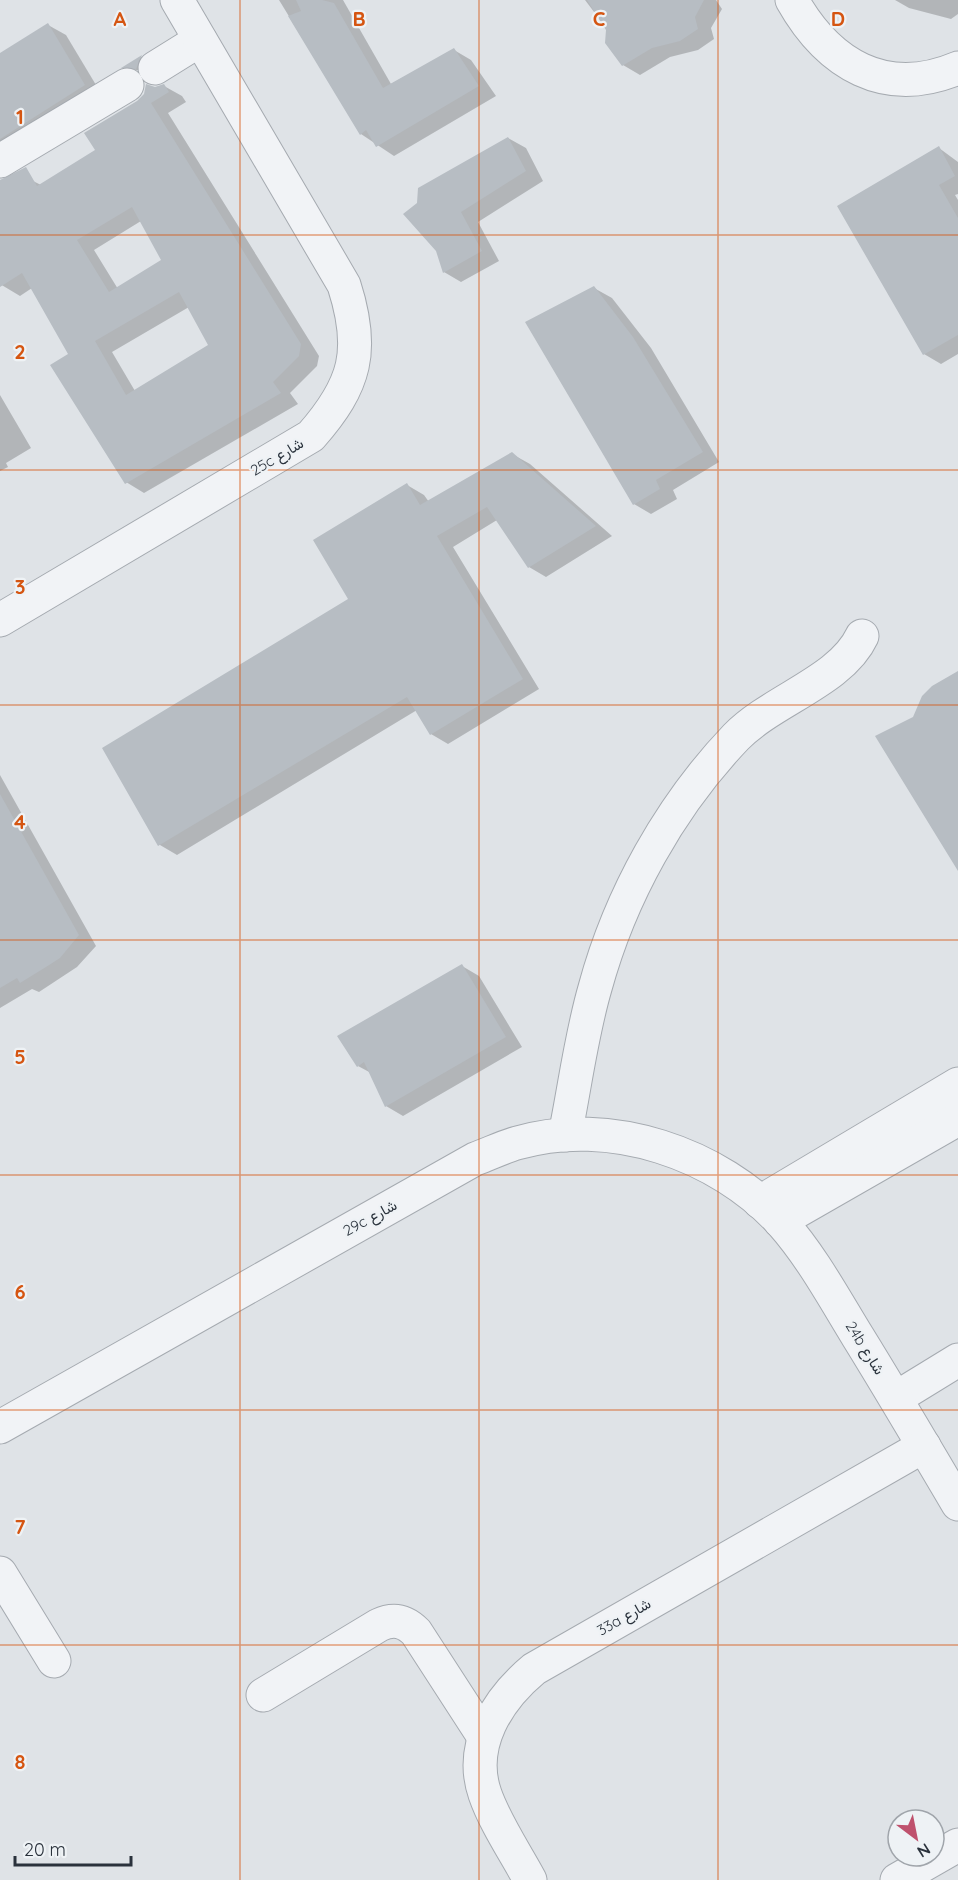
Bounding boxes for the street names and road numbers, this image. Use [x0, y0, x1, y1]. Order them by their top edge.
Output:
street label: 25c شارع [247, 433, 308, 482]
street label: 29c شارع [339, 1195, 401, 1242]
street label: 24b شارع [840, 1318, 889, 1379]
street label: 33a شارع [593, 1593, 655, 1641]

